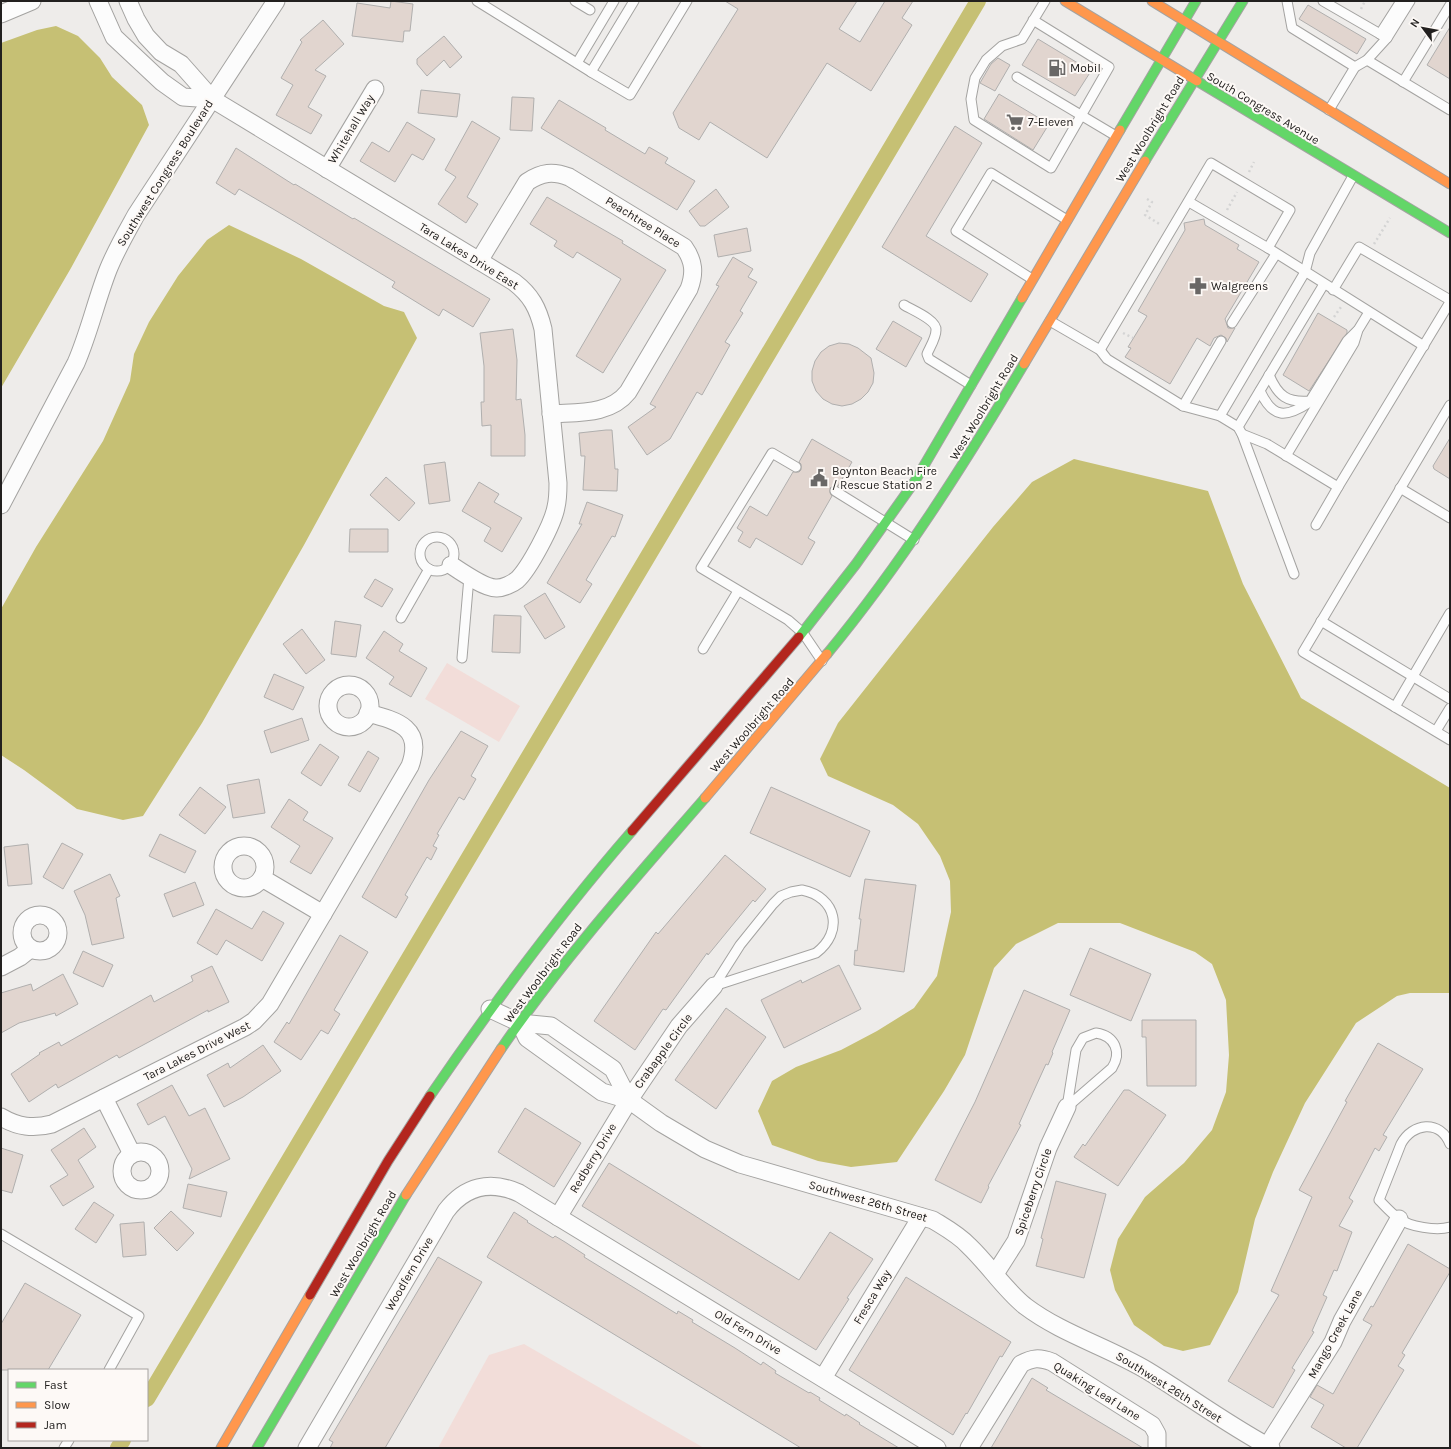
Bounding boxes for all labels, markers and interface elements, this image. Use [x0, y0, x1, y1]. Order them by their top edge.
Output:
north arrow [1403, 8, 1443, 48]
text: N [1407, 16, 1423, 30]
fuel station icon: Mobil [1047, 58, 1067, 78]
place label: Mobil [1070, 61, 1101, 75]
street label: South Congress Avenue [1204, 69, 1322, 147]
street label: West Woolbright Road [1113, 74, 1187, 184]
street label: Whitehall Way [325, 92, 377, 166]
street label: Southwest Congress Boulevard [114, 97, 216, 249]
supermarket icon: 7-Eleven [1005, 112, 1025, 132]
place label: 7-Eleven [1028, 115, 1074, 129]
street label: Peachtree Place [603, 193, 683, 251]
street label: Tara Lakes Drive East [417, 220, 522, 293]
pharmacy icon: Walgreens [1188, 276, 1208, 296]
place label: Walgreens [1211, 279, 1268, 293]
street label: West Woolbright Road [947, 352, 1021, 462]
place label: Boynton Beach Fire / Rescue Station 2 [832, 464, 937, 492]
public building icon: Boynton Beach Fire / Rescue Station 2 [809, 468, 829, 488]
street label: West Woolbright Road [707, 675, 797, 775]
street label: West Woolbright Road [501, 920, 585, 1026]
street label: Crabapple Circle [631, 1011, 695, 1091]
street label: Tara Lakes Drive West [141, 1018, 253, 1084]
street label: Redberry Drive [567, 1121, 619, 1195]
street label: Spiceberry Circle [1011, 1146, 1055, 1238]
street label: Southwest 26th Street [807, 1177, 929, 1225]
street label: West Woolbright Road [327, 1188, 399, 1300]
street label: Woodfern Drive [382, 1234, 436, 1314]
street label: Fresca Way [850, 1267, 894, 1327]
street label: Mango Creek Lane [1305, 1287, 1365, 1381]
street label: Old Fern Drive [712, 1307, 784, 1357]
street label: Southwest 26th Street [1113, 1349, 1225, 1426]
street label: Quaking Leaf Lane [1051, 1359, 1143, 1423]
legend [8, 1369, 148, 1441]
text: Fast [44, 1378, 68, 1392]
text: Slow [44, 1398, 70, 1412]
text: Jam [44, 1418, 67, 1432]

